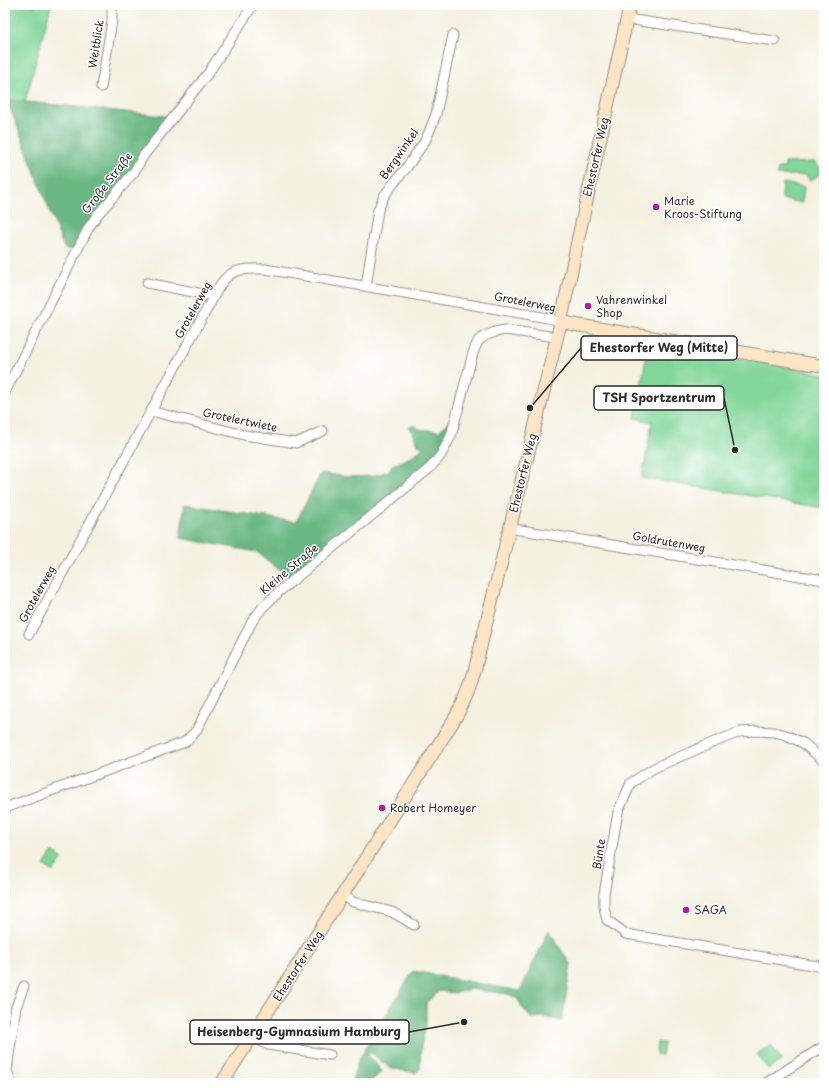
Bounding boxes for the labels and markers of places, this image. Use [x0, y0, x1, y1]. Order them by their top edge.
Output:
place label: Marie Kroos-Stiftung [664, 192, 742, 222]
marker: Marie Kroos-Stiftung [651, 202, 661, 212]
place label: Vahrenwinkel Shop [596, 291, 667, 321]
marker: Vahrenwinkel Shop [583, 301, 593, 311]
callout: Ehestorfer Weg (Mitte) [581, 336, 737, 360]
callout: TSH Sportzentrum [594, 386, 724, 410]
place label: Robert Homeyer [390, 799, 477, 816]
marker: Robert Homeyer [377, 803, 387, 813]
place label: SAGA [694, 901, 727, 918]
marker: SAGA [681, 905, 691, 915]
callout: Heisenberg-Gymnasium Hamburg [190, 1020, 409, 1044]

